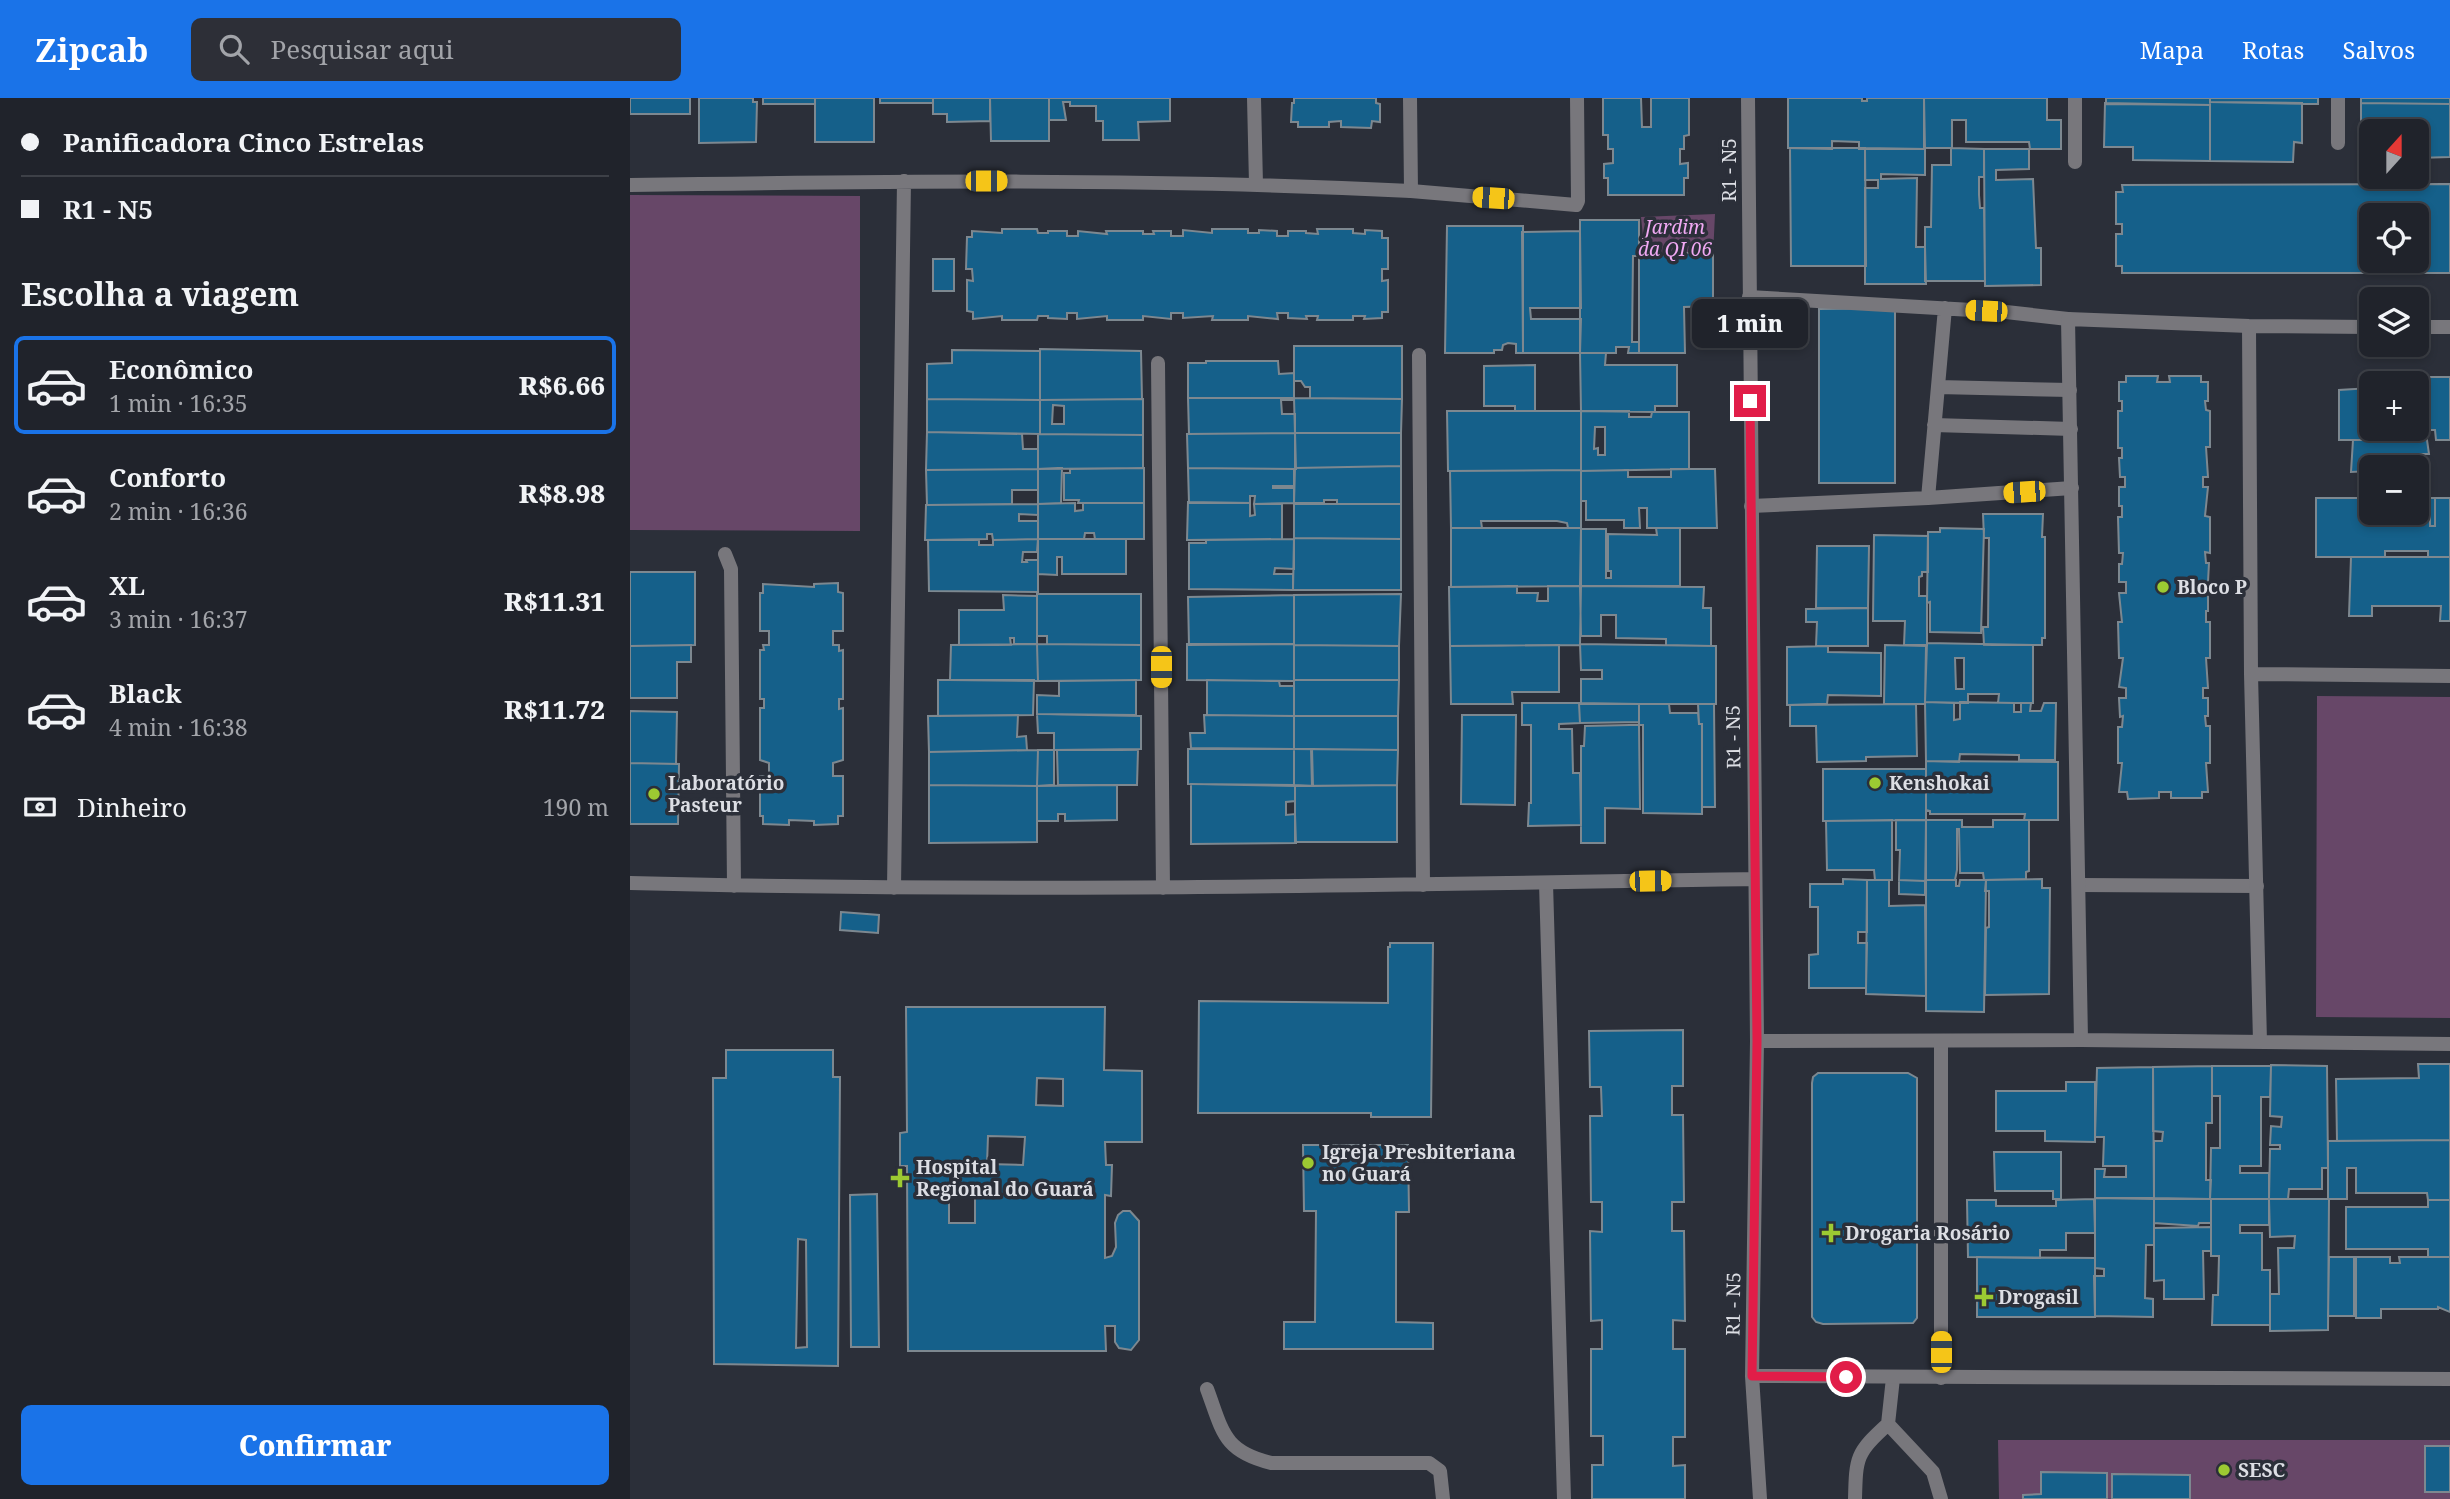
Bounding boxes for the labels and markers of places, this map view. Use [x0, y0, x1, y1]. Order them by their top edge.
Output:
place label: Bloco P [2177, 574, 2247, 600]
marker: Bloco P [2155, 579, 2171, 595]
place label: Laboratório Pasteur [668, 770, 784, 818]
place label: Kenshokai [1889, 770, 1990, 796]
marker: Kenshokai [1867, 775, 1883, 791]
marker: Laboratório Pasteur [646, 786, 662, 802]
place label: Igreja Presbiteriana no Guará [1322, 1139, 1516, 1187]
place label: Hospital Regional do Guará [916, 1154, 1094, 1202]
marker: Igreja Presbiteriana no Guará [1300, 1155, 1316, 1171]
marker: Hospital Regional do Guará [890, 1168, 910, 1188]
place label: Drogaria Rosário [1845, 1220, 2010, 1246]
marker: Drogaria Rosário [1823, 1225, 1839, 1241]
place label: Drogasil [1998, 1284, 2079, 1310]
marker: Drogasil [1976, 1289, 1992, 1305]
place label: SESC [2238, 1457, 2285, 1483]
marker: SESC [2216, 1462, 2232, 1478]

